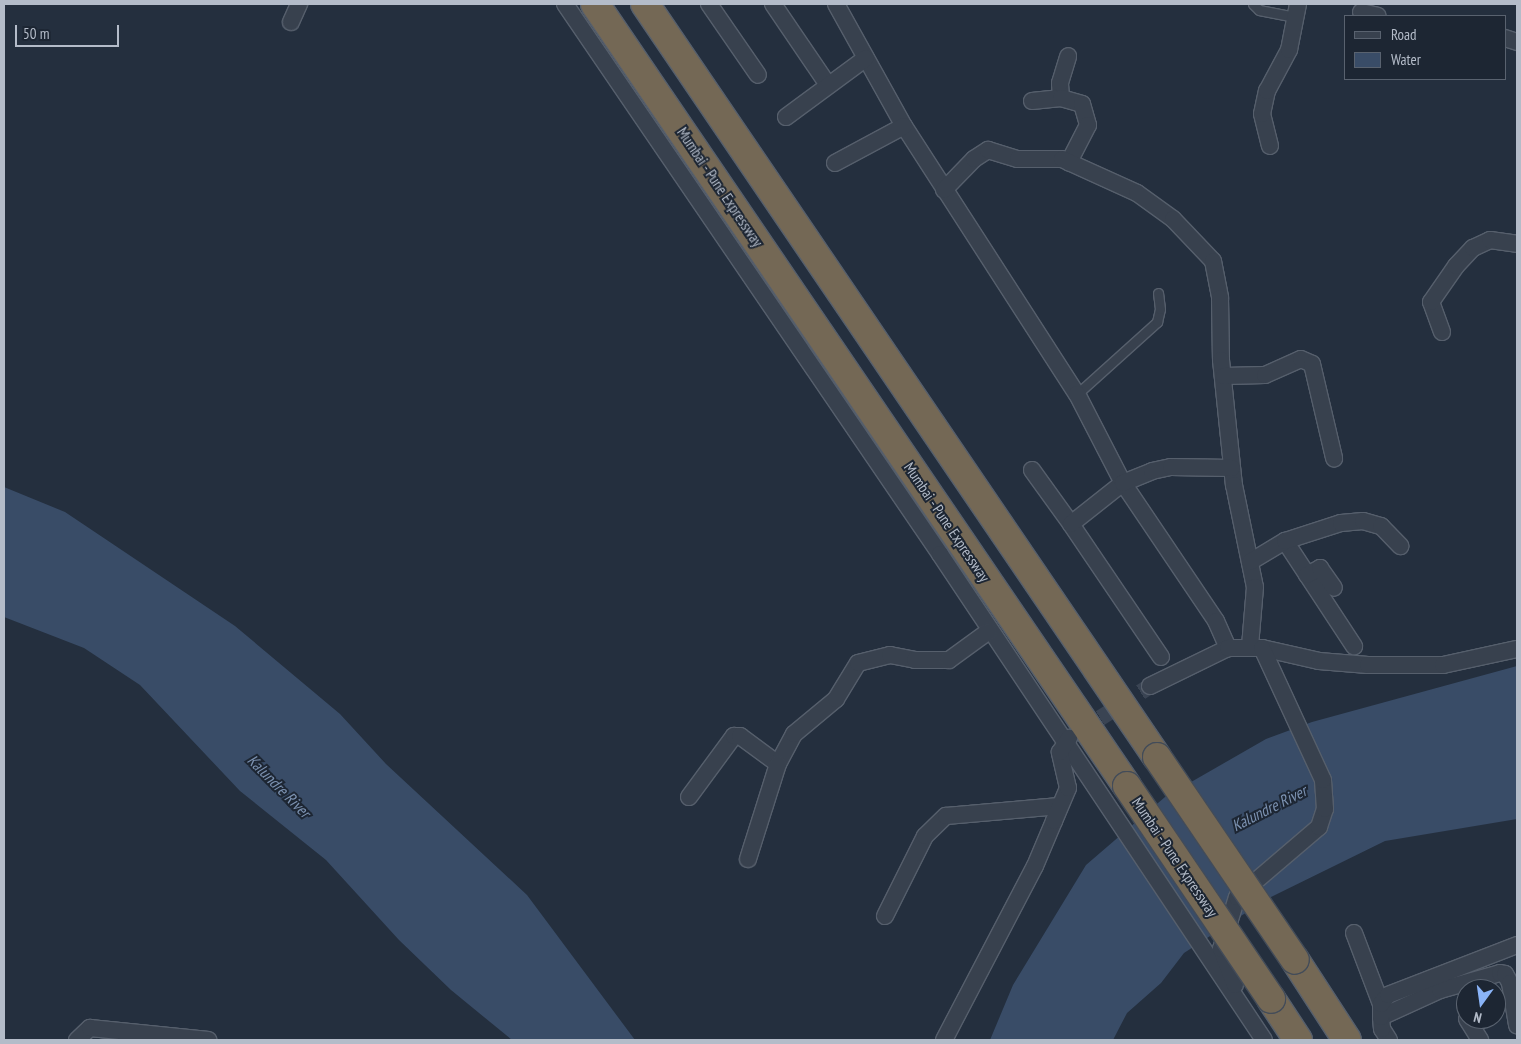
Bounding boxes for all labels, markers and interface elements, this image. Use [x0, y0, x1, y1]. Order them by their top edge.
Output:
scale bar [18, 15, 121, 47]
legend [1344, 15, 1506, 80]
text: 50 m [23, 24, 49, 43]
text: Road [1391, 25, 1417, 44]
text: Water [1391, 50, 1421, 69]
street label: Mumbai - Pune Expressway [673, 123, 767, 251]
street label: Mumbai - Pune Expressway [900, 458, 994, 586]
water label: Kalundre River [243, 750, 315, 822]
water label: Kalundre River [1228, 781, 1310, 835]
street label: Mumbai - Pune Expressway [1128, 793, 1222, 921]
north arrow [1456, 979, 1506, 1029]
text: N [1472, 1008, 1483, 1027]

